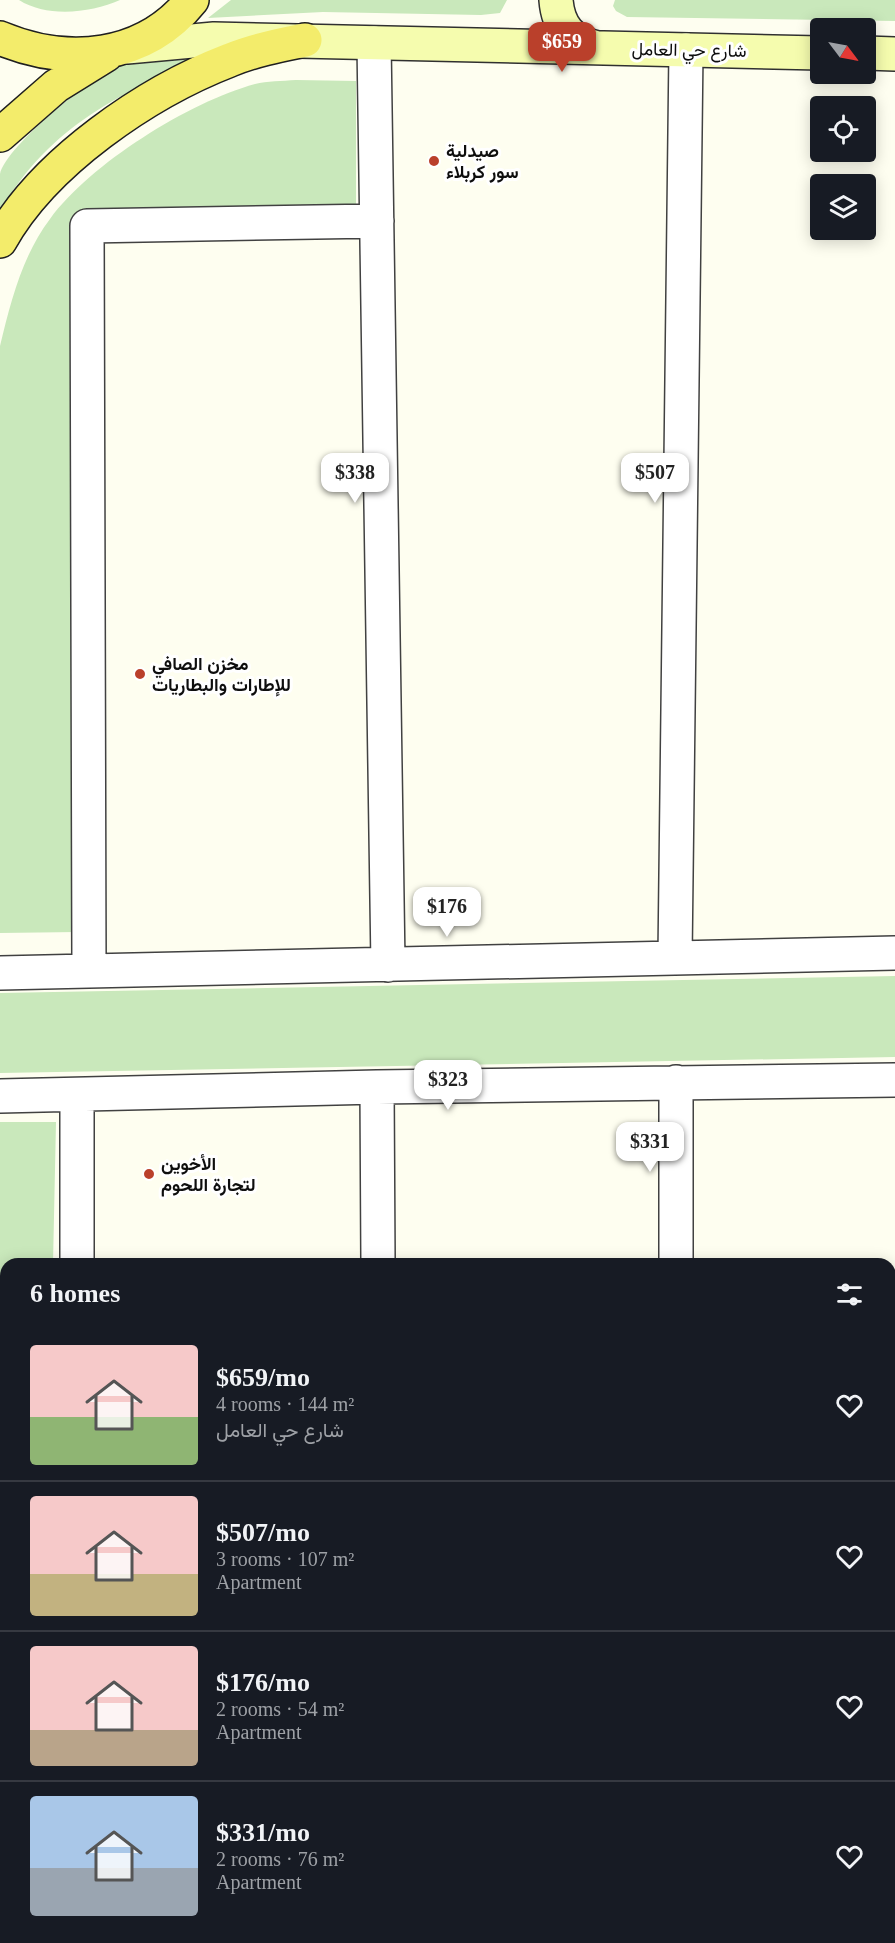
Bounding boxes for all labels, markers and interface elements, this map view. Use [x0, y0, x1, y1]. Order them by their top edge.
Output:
north arrow [810, 18, 876, 84]
map controls [810, 18, 876, 240]
pin: $659 [526, 22, 598, 73]
text: $659 [542, 30, 582, 52]
street label: شارع حي العامل [631, 39, 747, 66]
button: locate [810, 96, 876, 162]
place label: صيدلية سور كربلاء [446, 141, 519, 183]
marker: صيدلية سور كربلاء [427, 154, 441, 168]
button: layers [810, 174, 876, 240]
pin: $338 [319, 453, 391, 504]
pin: $507 [619, 453, 691, 504]
text: $338 [335, 461, 375, 483]
text: $507 [635, 461, 675, 483]
place label: مخزن الصافي للإطارات والبطاريات [152, 654, 291, 697]
marker: مخزن الصافي للإطارات والبطاريات [133, 667, 147, 681]
pin: $176 [411, 887, 483, 938]
text: $176 [427, 895, 467, 917]
pin: $323 [412, 1060, 484, 1111]
text: $323 [428, 1068, 468, 1090]
pin: $331 [614, 1122, 686, 1173]
text: $331 [630, 1130, 670, 1152]
place label: الأخوين لتجارة اللحوم [161, 1154, 256, 1197]
marker: الأخوين لتجارة اللحوم [142, 1167, 156, 1181]
icon: filters [833, 1278, 866, 1311]
text: 6 homes [30, 1279, 120, 1308]
text: $659/mo [216, 1363, 310, 1392]
icon: home [78, 1369, 150, 1441]
icon: heart [833, 1389, 866, 1422]
text: 4 rooms · 144 m² [216, 1393, 354, 1415]
text: شارع حي العامل [216, 1419, 344, 1441]
text: $507/mo [216, 1518, 310, 1547]
icon: home [78, 1520, 150, 1592]
icon: heart [833, 1540, 866, 1573]
text: 3 rooms · 107 m² [216, 1548, 354, 1570]
text: Apartment [216, 1571, 302, 1593]
text: $176/mo [216, 1668, 310, 1697]
icon: home [78, 1670, 150, 1742]
icon: heart [833, 1690, 866, 1723]
text: 2 rooms · 54 m² [216, 1698, 344, 1720]
text: Apartment [216, 1721, 302, 1743]
text: $331/mo [216, 1818, 310, 1847]
icon: home [78, 1820, 150, 1892]
icon: heart [833, 1840, 866, 1873]
text: 2 rooms · 76 m² [216, 1848, 344, 1870]
text: Apartment [216, 1871, 302, 1893]

